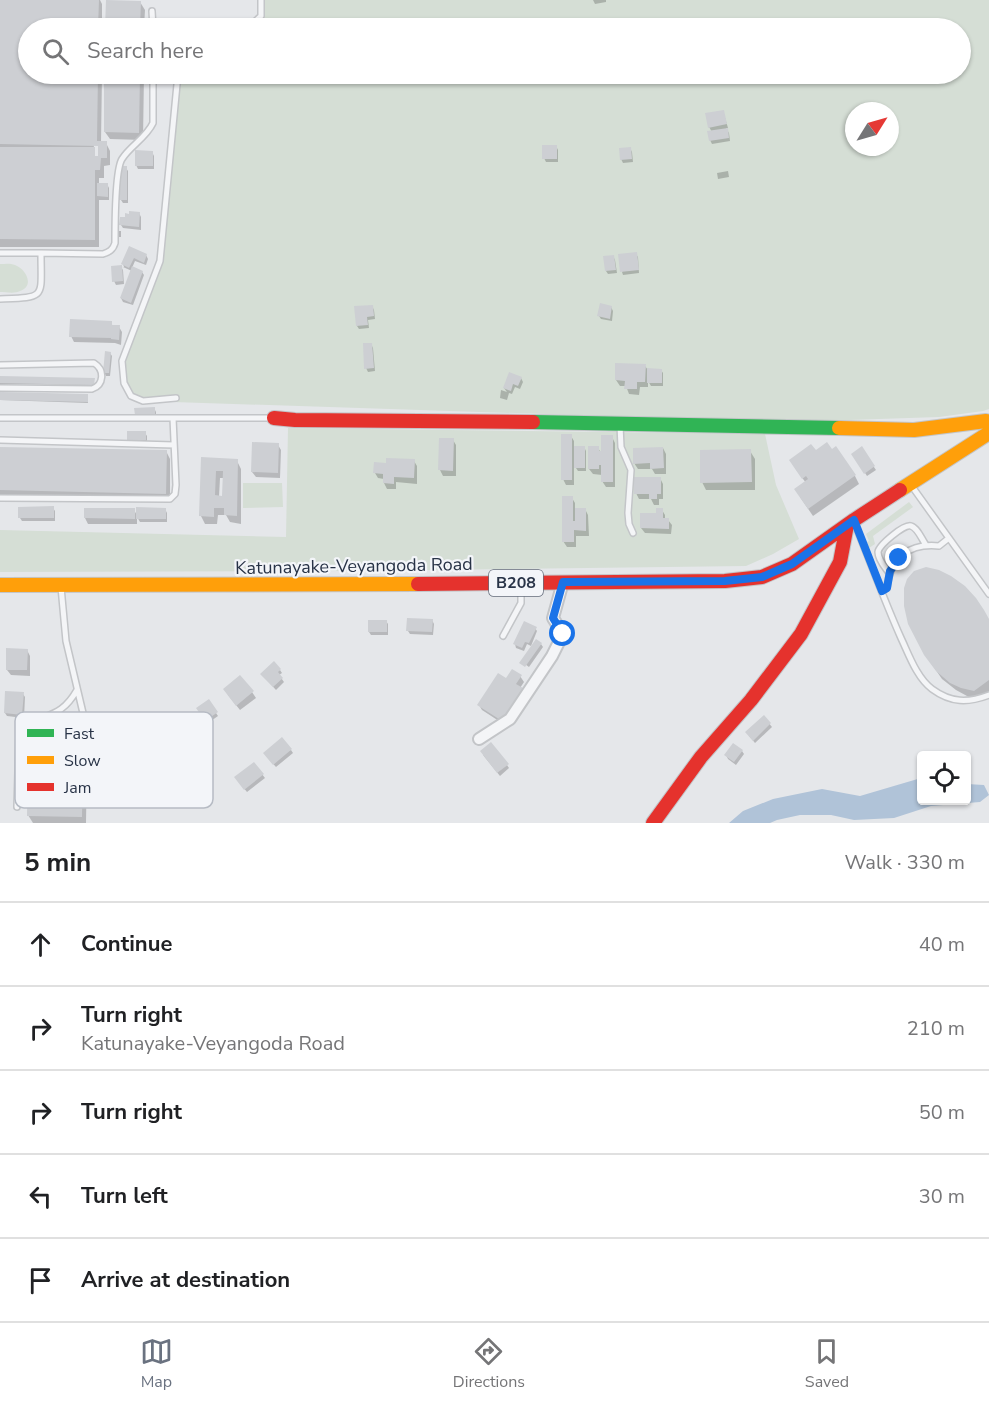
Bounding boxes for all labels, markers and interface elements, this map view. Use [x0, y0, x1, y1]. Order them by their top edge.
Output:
search box [18, 18, 971, 84]
icon: search [39, 35, 72, 68]
text: Search here [87, 36, 204, 66]
north arrow [845, 102, 899, 156]
route end [885, 544, 911, 570]
street label: Katunayake-Veyangoda Road [235, 552, 473, 580]
road number: B208 [489, 570, 543, 596]
route start [549, 620, 575, 646]
legend [15, 712, 213, 808]
text: Fast [64, 723, 95, 745]
text: Slow [64, 750, 101, 772]
map controls [917, 751, 971, 805]
button: locate [917, 751, 971, 805]
text: Jam [63, 777, 91, 799]
text: 5 min [24, 845, 91, 880]
text: Walk · 330 m [845, 849, 965, 876]
icon: ahead [24, 928, 57, 961]
text: Continue [81, 929, 172, 959]
text: 40 m [919, 931, 965, 958]
text: Turn right [81, 1000, 182, 1030]
icon: right [24, 1012, 57, 1045]
text: 210 m [907, 1015, 965, 1042]
text: Katunayake-Veyangoda Road [81, 1030, 345, 1057]
icon: right [24, 1096, 57, 1129]
text: Turn right [81, 1097, 182, 1127]
text: 50 m [919, 1099, 965, 1126]
icon: left [24, 1180, 57, 1213]
text: Turn left [81, 1181, 168, 1211]
text: 30 m [919, 1183, 965, 1210]
icon: arrive [24, 1264, 57, 1297]
text: Arrive at destination [81, 1265, 290, 1295]
tab: Map [140, 1335, 173, 1393]
tab: Directions [453, 1335, 525, 1393]
tab: Saved [805, 1335, 849, 1393]

